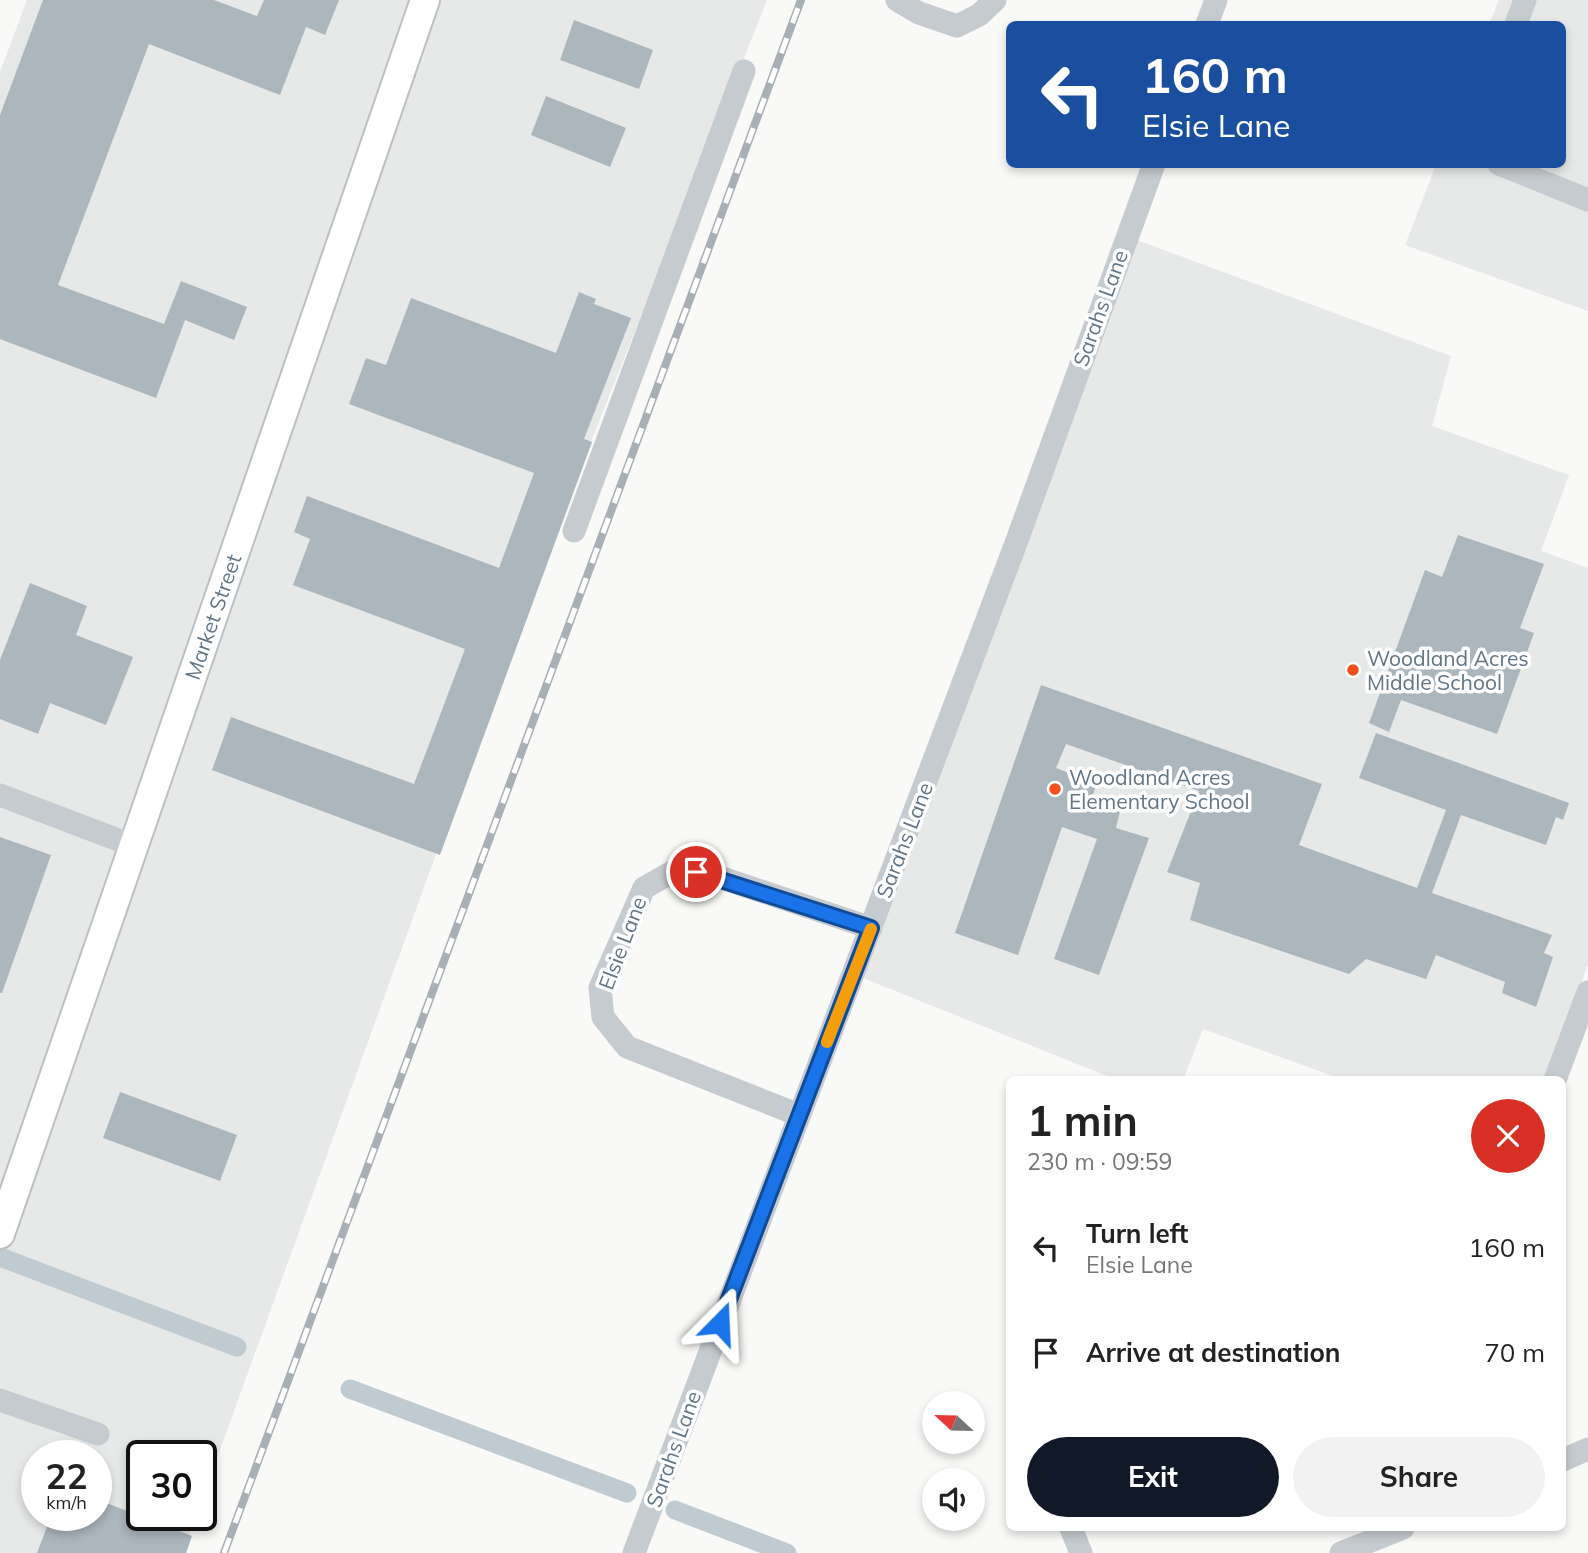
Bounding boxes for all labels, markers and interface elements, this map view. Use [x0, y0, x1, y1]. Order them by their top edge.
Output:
text: 160 m [1142, 44, 1288, 105]
icon: left [1027, 49, 1118, 140]
text: Elsie Lane [1142, 105, 1290, 145]
street label: Sarahs Lane [1067, 246, 1133, 370]
street label: Market Street [179, 550, 246, 683]
place label: Woodland Acres Middle School [1367, 645, 1529, 695]
marker: Woodland Acres Middle School [1345, 662, 1361, 678]
place label: Woodland Acres Elementary School [1069, 764, 1250, 814]
street label: Sarahs Lane [870, 778, 938, 902]
marker: Woodland Acres Elementary School [1047, 781, 1063, 797]
pin [666, 842, 726, 902]
icon: arrive [677, 853, 715, 891]
street label: Elsie Lane [592, 893, 652, 993]
text: 1 min [1027, 1094, 1138, 1147]
button: close [1471, 1099, 1545, 1173]
text: 230 m · 09:59 [1027, 1147, 1172, 1176]
text: Turn left [1086, 1217, 1188, 1250]
icon: left [1027, 1229, 1065, 1267]
text: 160 m [1469, 1231, 1545, 1264]
text: Elsie Lane [1086, 1250, 1193, 1279]
position arrow [683, 1286, 757, 1360]
icon: arrive [1027, 1334, 1065, 1372]
text: Arrive at destination [1086, 1336, 1341, 1369]
text: 70 m [1484, 1336, 1545, 1369]
street label: Sarahs Lane [640, 1387, 706, 1511]
north arrow [922, 1391, 985, 1454]
map controls [922, 1391, 985, 1531]
button: Exit [1027, 1437, 1279, 1517]
button: Share [1293, 1437, 1545, 1517]
speed limit sign: 30 [126, 1440, 217, 1531]
text: 22 [45, 1454, 88, 1498]
button: sound [922, 1468, 985, 1531]
text: km/h [46, 1491, 87, 1514]

